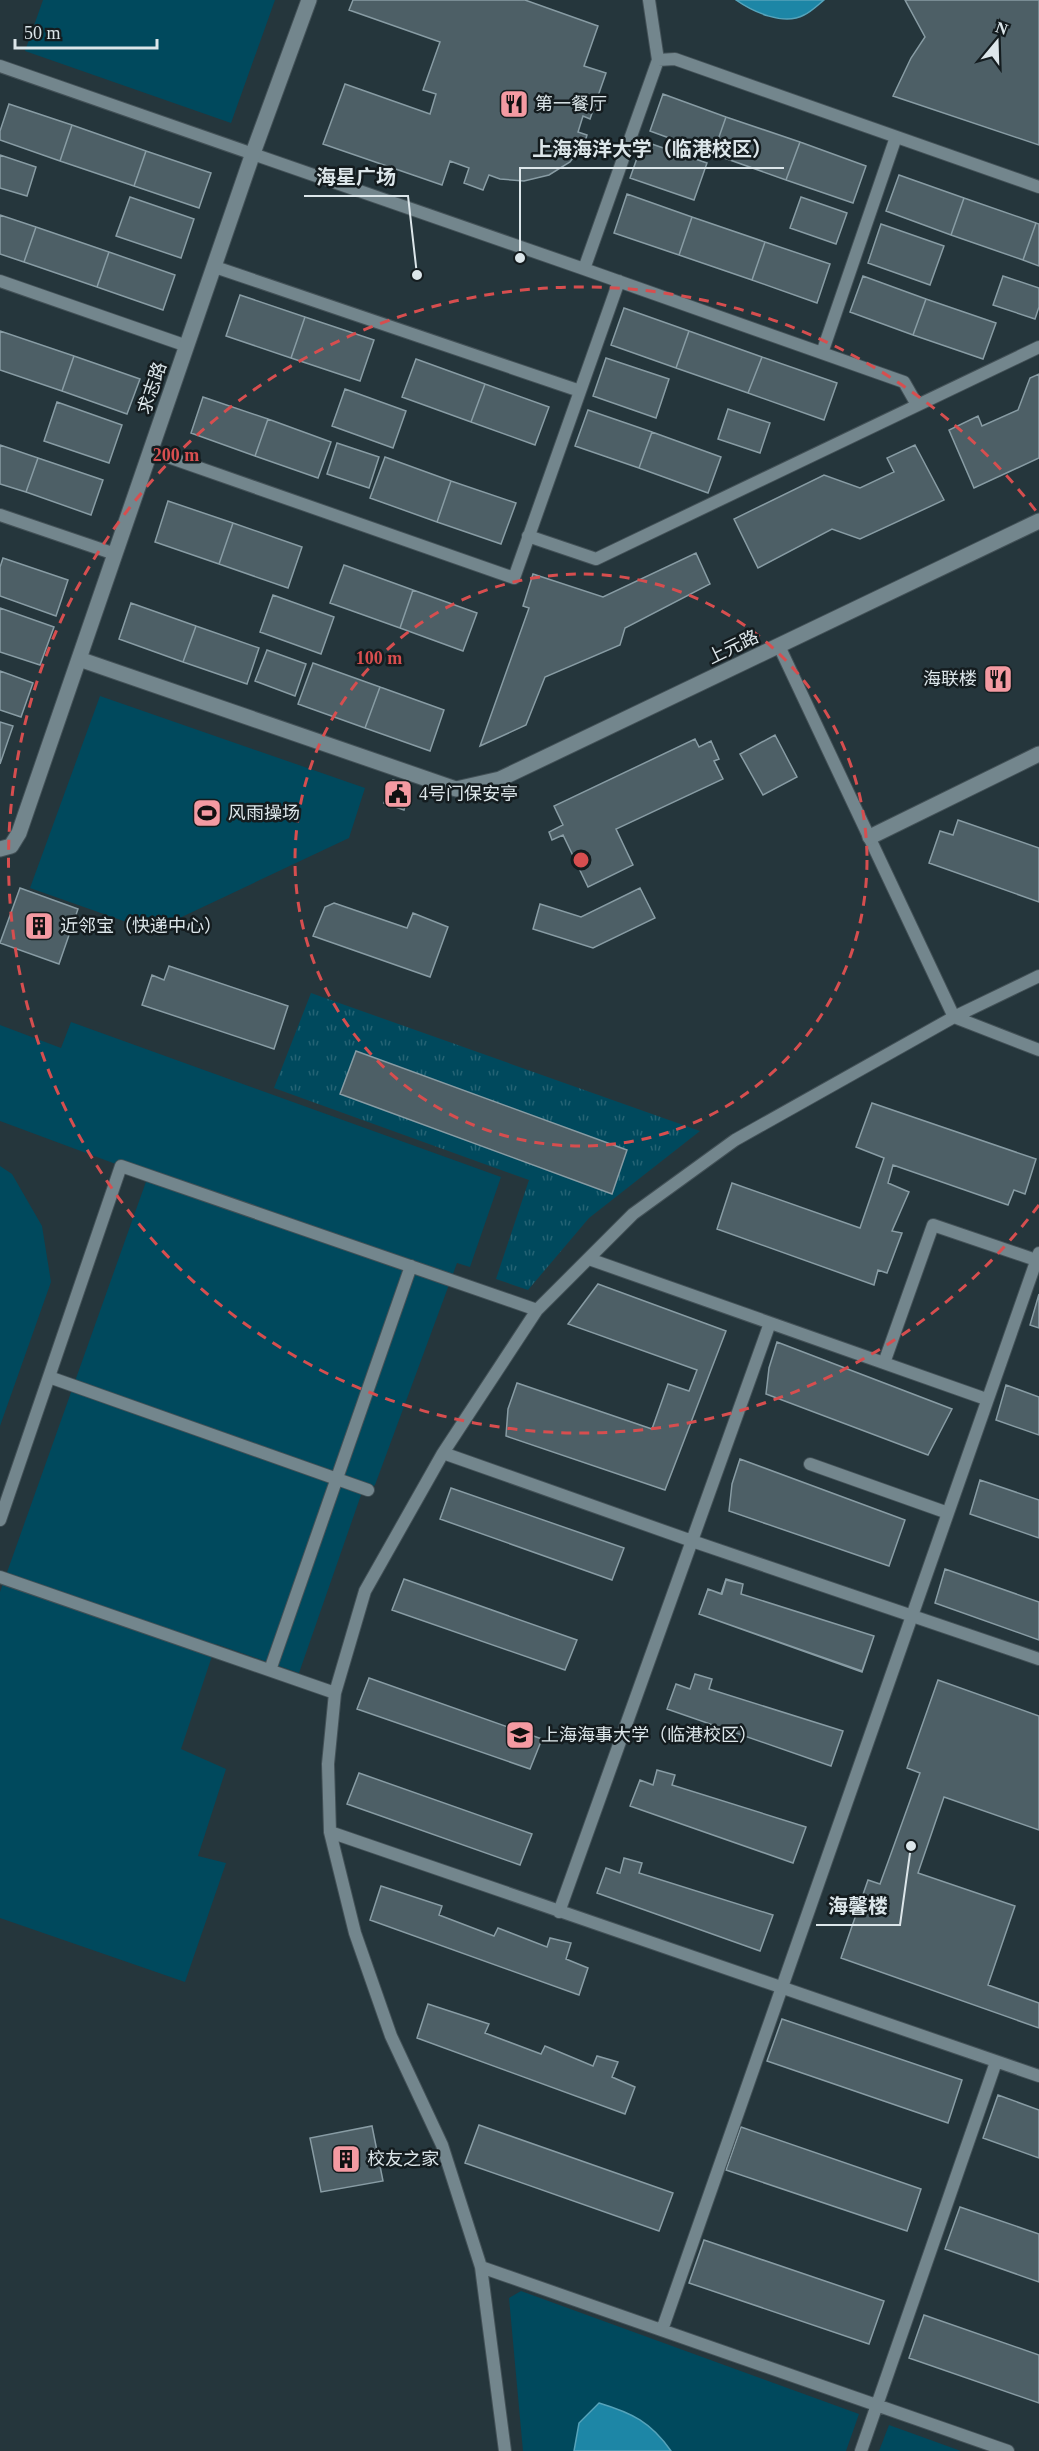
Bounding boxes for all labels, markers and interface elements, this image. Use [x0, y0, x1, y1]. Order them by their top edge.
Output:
scale bar [15, 12, 158, 50]
north arrow [967, 12, 1027, 72]
text: N [993, 18, 1010, 38]
text: 50 m [24, 23, 61, 43]
restaurant icon: 第一餐厅 [498, 88, 530, 120]
place label: 第一餐厅 [535, 94, 607, 114]
callout: 上海海洋大学（临港校区） [520, 130, 784, 168]
text: 上海海洋大学（临港校区） [532, 138, 772, 160]
callout: 海星广场 [304, 158, 408, 196]
text: 海星广场 [316, 166, 396, 188]
street label: 求志路 [134, 359, 170, 417]
text: 200 m [153, 445, 199, 465]
street label: 上元路 [704, 626, 762, 668]
text: 100 m [356, 648, 402, 668]
restaurant icon: 海联楼 [982, 663, 1014, 695]
place label: 海联楼 [923, 669, 977, 689]
public building icon: 4号门保安亭 [382, 778, 414, 810]
place label: 4号门保安亭 [419, 784, 518, 804]
sports icon: 风雨操场 [191, 797, 223, 829]
place label: 风雨操场 [228, 803, 300, 823]
centre of rings [571, 850, 591, 870]
building icon: 近邻宝（快递中心） [23, 910, 55, 942]
place label: 近邻宝（快递中心） [60, 916, 222, 936]
school or university icon: 上海海事大学（临港校区） [504, 1719, 536, 1751]
place label: 上海海事大学（临港校区） [541, 1725, 757, 1745]
callout: 海馨楼 [816, 1887, 900, 1925]
text: 海馨楼 [828, 1895, 888, 1917]
building icon: 校友之家 [330, 2143, 362, 2175]
place label: 校友之家 [367, 2149, 439, 2169]

